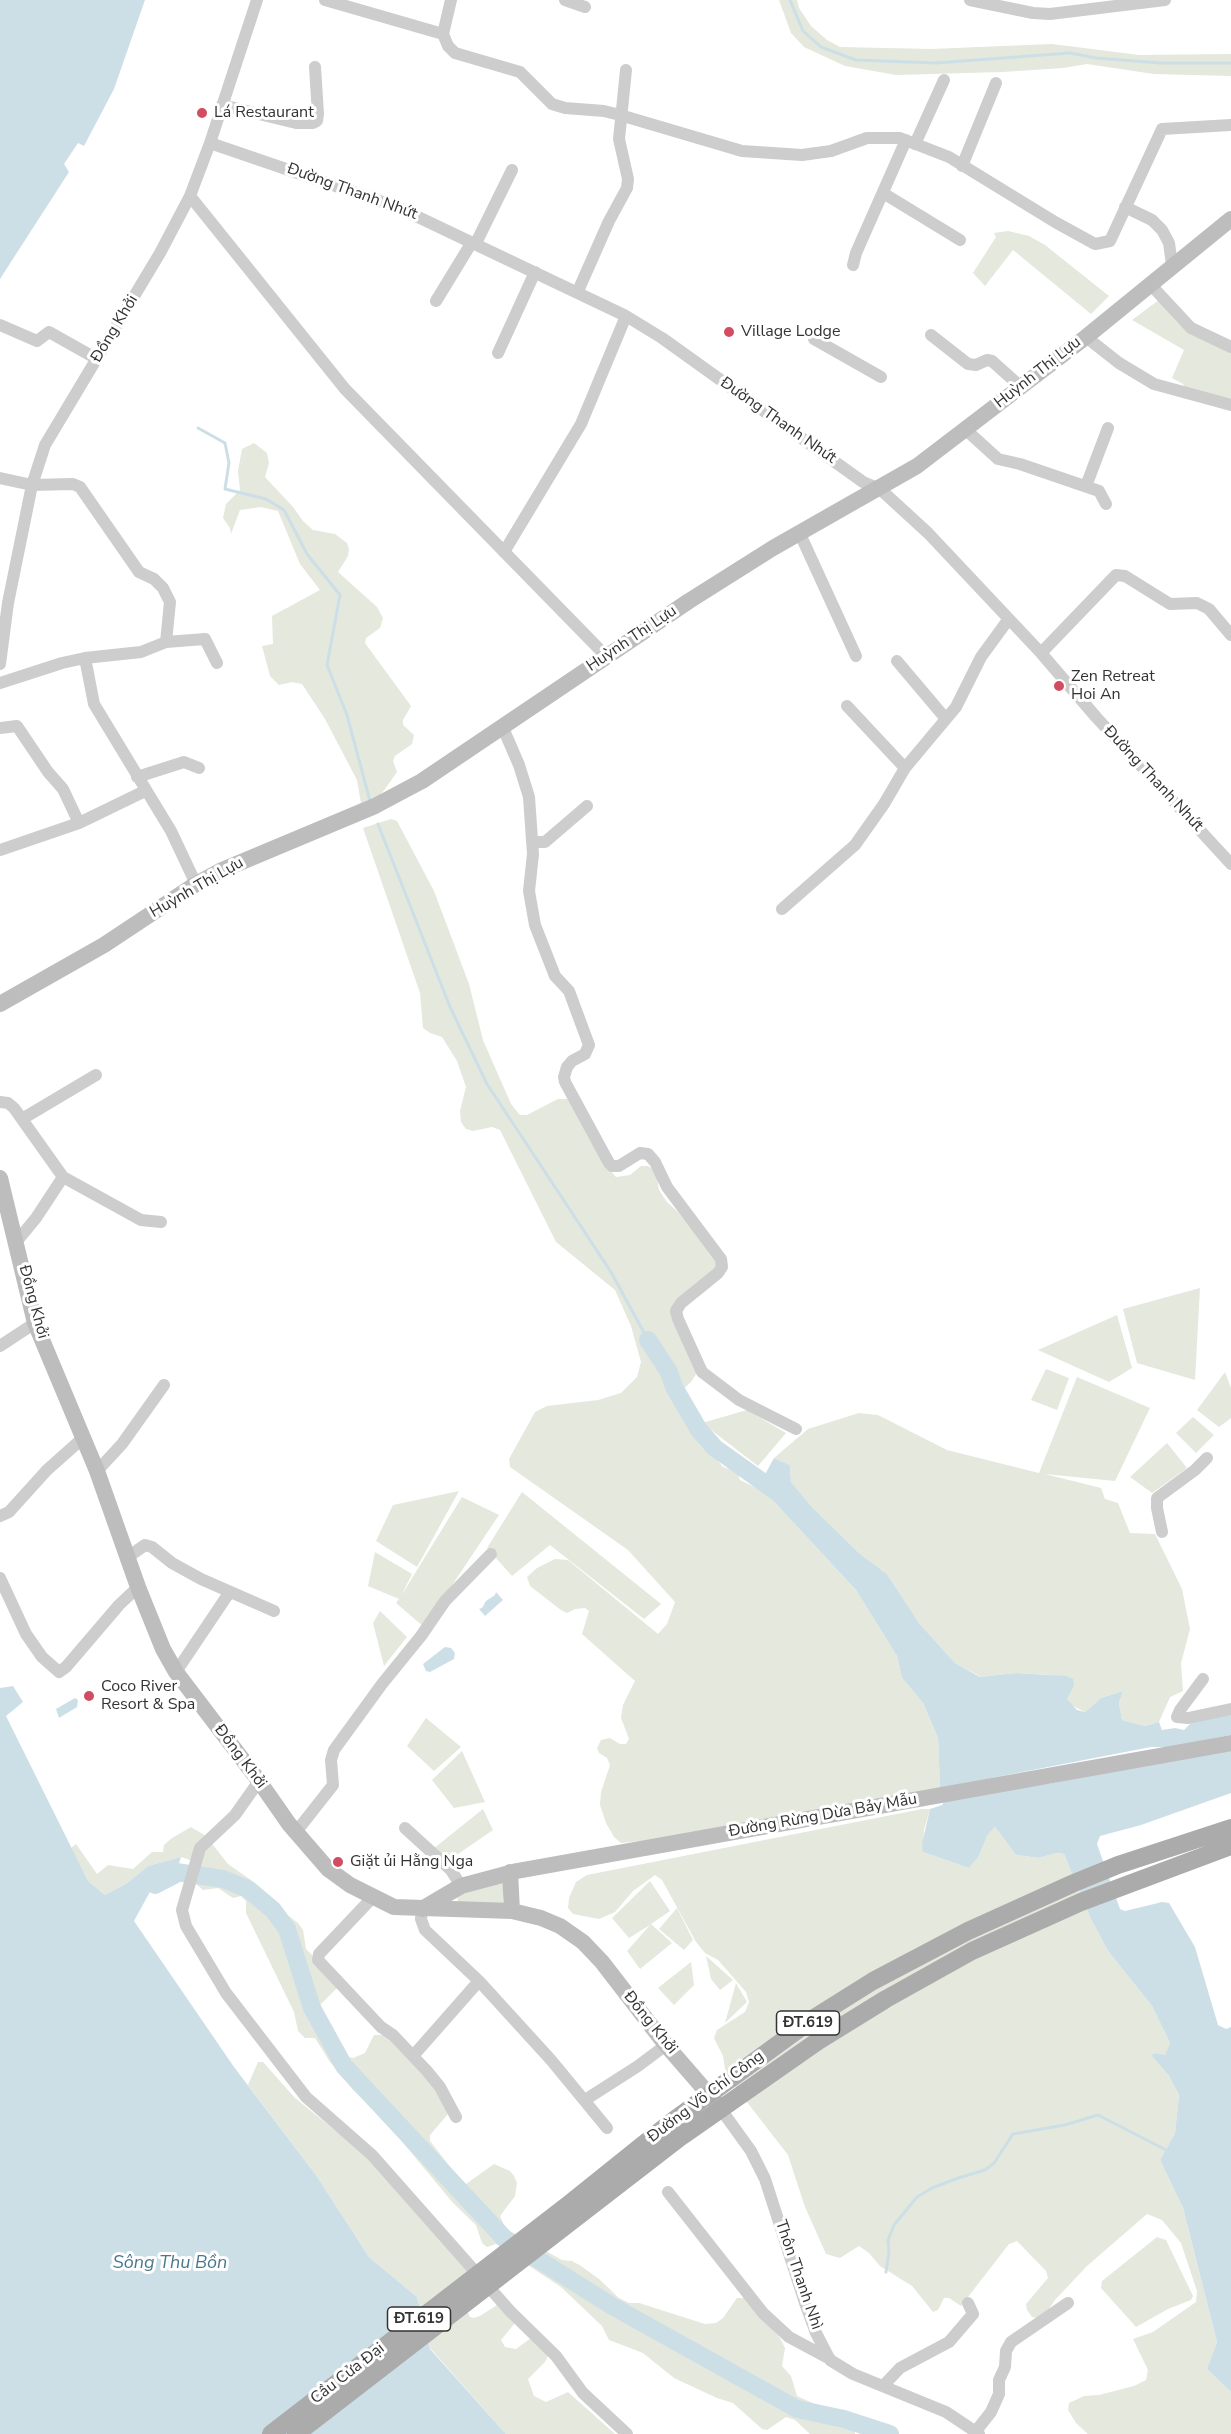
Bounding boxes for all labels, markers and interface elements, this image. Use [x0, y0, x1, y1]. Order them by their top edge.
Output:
place label: Lá Restaurant [214, 103, 314, 123]
marker: Lá Restaurant [195, 106, 209, 120]
street label: Đường Thanh Nhứt [284, 159, 420, 225]
street label: Đồng Khởi [87, 292, 143, 366]
place label: Village Lodge [741, 322, 840, 342]
marker: Village Lodge [722, 325, 736, 339]
street label: Huỳnh Thị Lựu [991, 333, 1085, 413]
street label: Đường Thanh Nhứt [716, 374, 840, 468]
street label: Huỳnh Thị Lựu [583, 602, 681, 676]
place label: Zen Retreat Hoi An [1071, 667, 1155, 705]
marker: Zen Retreat Hoi An [1052, 679, 1066, 693]
street label: Đường Thanh Nhứt [1099, 722, 1207, 836]
street label: Huỳnh Thị Lựu [147, 854, 247, 922]
street label: Đồng Khởi [14, 1263, 52, 1341]
place label: Coco River Resort & Spa [101, 1677, 195, 1715]
marker: Coco River Resort & Spa [82, 1689, 96, 1703]
street label: Đồng Khởi [210, 1721, 270, 1793]
street label: Đường Rừng Dừa Bảy Mẫu [727, 1790, 919, 1842]
place label: Giặt ủi Hằng Nga [350, 1852, 473, 1872]
marker: Giặt ủi Hằng Nga [331, 1855, 345, 1869]
street label: Đồng Khởi [619, 1988, 681, 2058]
road number: ĐT.619 [776, 2011, 840, 2035]
street label: Đường Võ Chí Công [644, 2047, 768, 2147]
street label: Thôn Thanh Nhì [770, 2218, 826, 2332]
water label: Sông Thu Bồn [113, 2253, 227, 2275]
road number: ĐT.619 [388, 2307, 450, 2331]
street label: Cầu Cửa Đại [307, 2339, 389, 2409]

